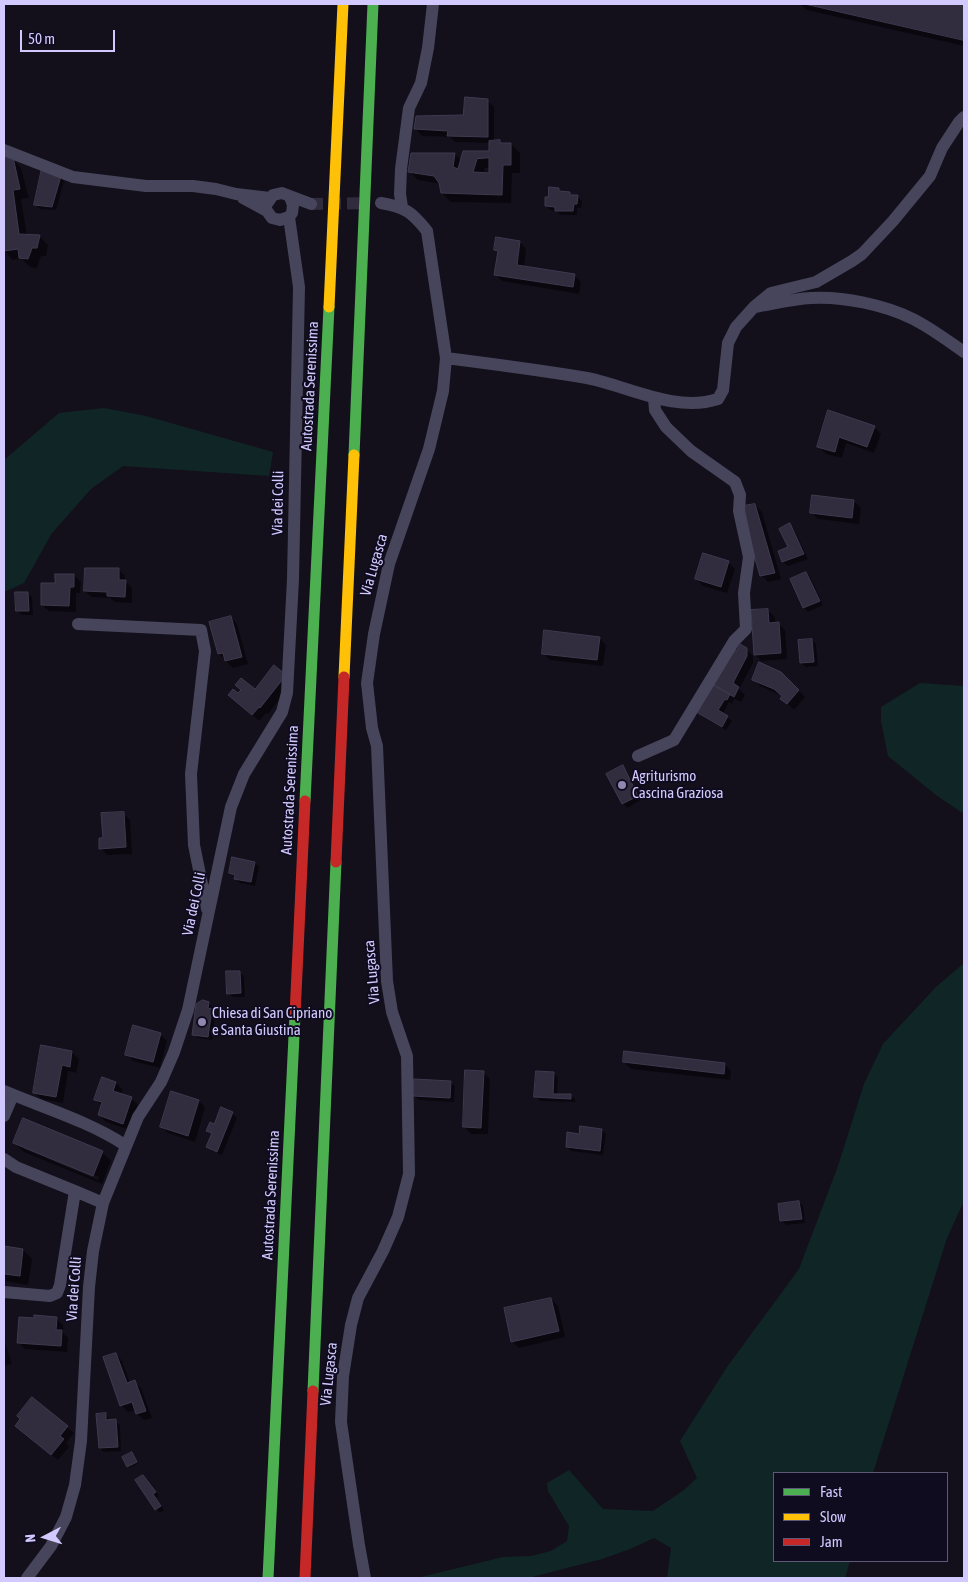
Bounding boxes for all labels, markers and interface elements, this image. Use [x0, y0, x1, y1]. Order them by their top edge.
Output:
scale bar [22, 20, 118, 52]
text: 50 m [28, 30, 55, 47]
street label: Autostrada Serenissima [298, 321, 322, 451]
street label: Via dei Colli [268, 471, 288, 535]
street label: Via Lugasca [357, 532, 391, 598]
street label: Autostrada Serenissima [278, 725, 302, 855]
place label: Agriturismo Cascina Graziosa [632, 767, 724, 802]
marker: Agriturismo Cascina Graziosa [616, 779, 628, 791]
street label: Via dei Colli [178, 871, 210, 937]
street label: Via Lugasca [360, 939, 384, 1005]
place label: Chiesa di San Cipriano e Santa Giustina [212, 1004, 332, 1039]
marker: Chiesa di San Cipriano e Santa Giustina [196, 1016, 208, 1028]
street label: Autostrada Serenissima [259, 1130, 283, 1260]
street label: Via dei Colli [63, 1256, 85, 1322]
street label: Via Lugasca [317, 1341, 341, 1407]
legend [773, 1472, 948, 1562]
text: Fast [820, 1483, 842, 1500]
text: Slow [820, 1508, 846, 1525]
north arrow [20, 1512, 70, 1562]
text: Jam [820, 1533, 843, 1550]
text: N [22, 1534, 38, 1543]

